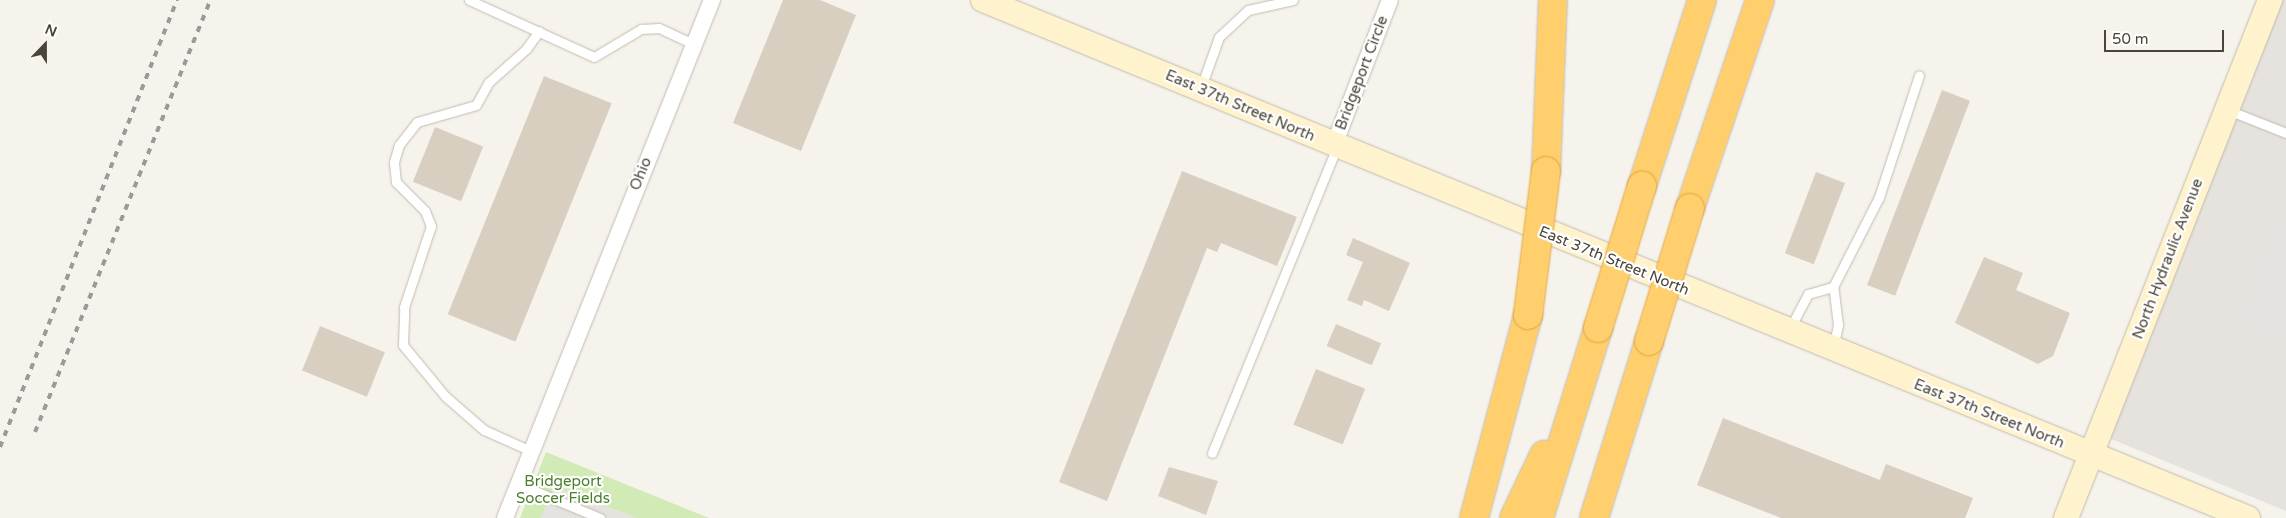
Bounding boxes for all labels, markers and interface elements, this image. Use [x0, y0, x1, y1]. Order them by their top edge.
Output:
street label: Bridgeport Circle [1332, 13, 1392, 133]
north arrow [20, 20, 70, 70]
scale bar [2106, 20, 2226, 52]
text: N [42, 21, 59, 41]
text: 50 m [2112, 30, 2149, 48]
street label: East 37th Street North [1163, 66, 1317, 146]
street label: Ohio [626, 155, 656, 193]
street label: North Hydraulic Avenue [2129, 176, 2207, 342]
street label: East 37th Street North [1536, 223, 1692, 299]
street label: East 37th Street North [1911, 376, 2067, 452]
park label: Bridgeport Soccer Fields [516, 472, 610, 507]

